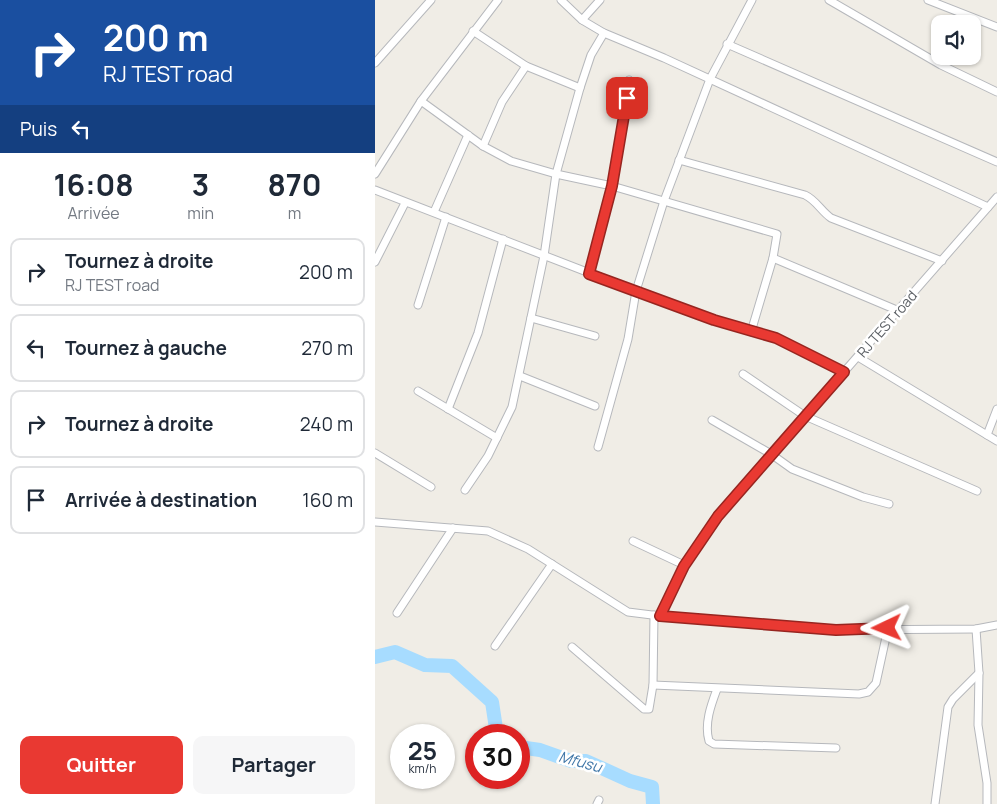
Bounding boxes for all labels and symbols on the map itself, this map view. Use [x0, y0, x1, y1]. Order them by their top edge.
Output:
pin [606, 77, 648, 119]
street label: RJ TEST road [852, 286, 921, 361]
position arrow [860, 601, 912, 653]
speed limit sign: 30 [465, 724, 530, 789]
water label: Mfusu [556, 746, 605, 778]

